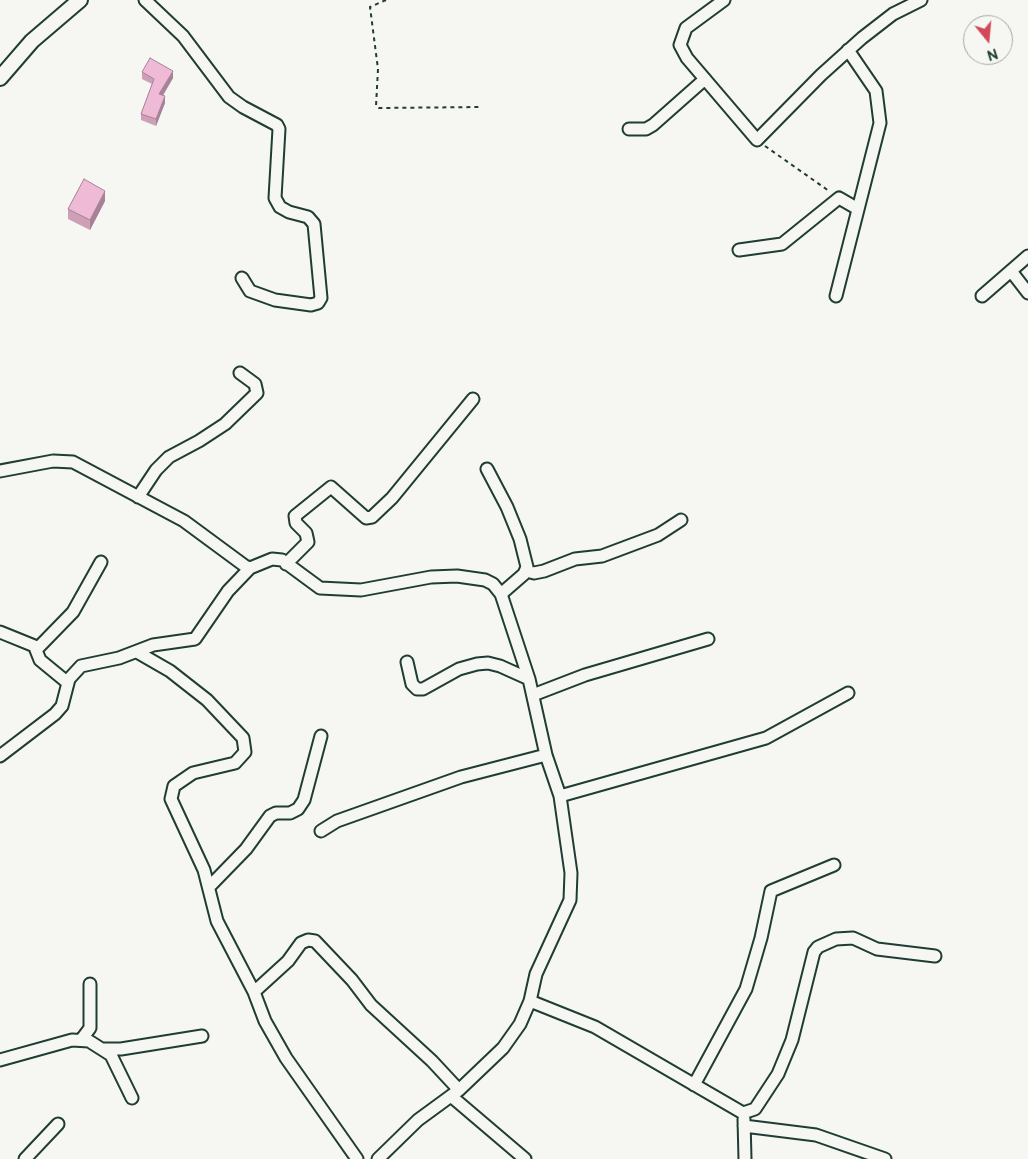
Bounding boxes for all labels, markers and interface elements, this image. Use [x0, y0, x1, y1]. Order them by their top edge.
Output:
north arrow [963, 15, 1013, 65]
text: N [985, 44, 1000, 64]

